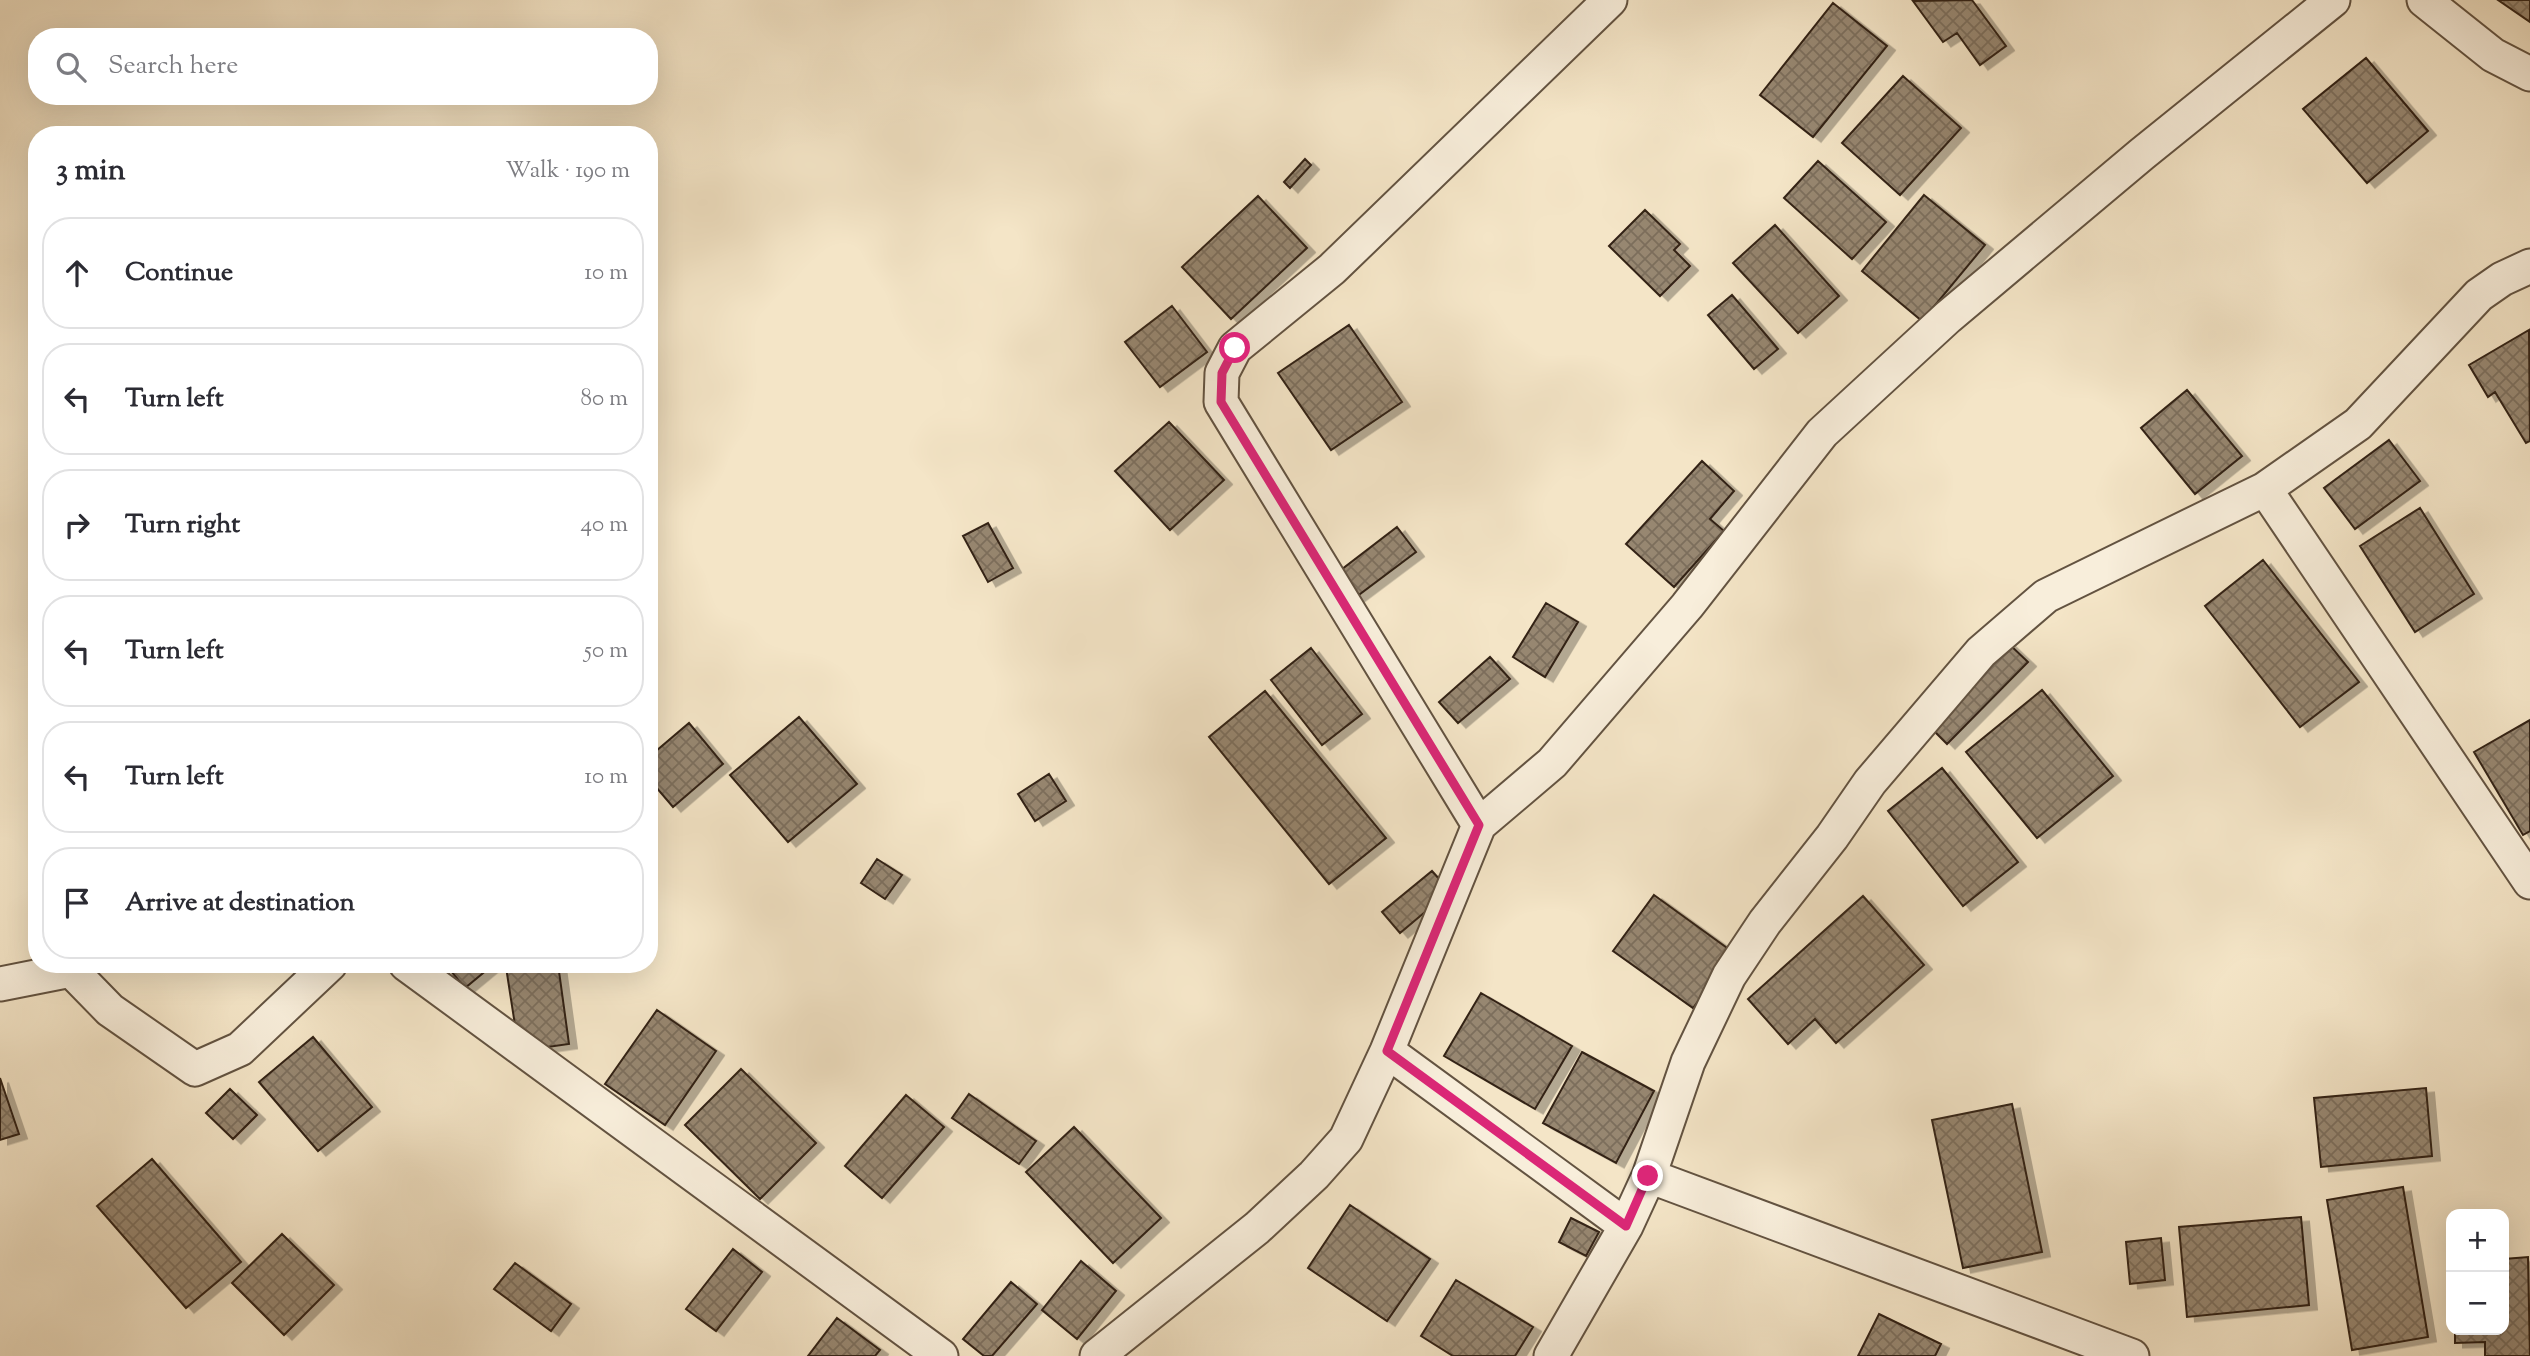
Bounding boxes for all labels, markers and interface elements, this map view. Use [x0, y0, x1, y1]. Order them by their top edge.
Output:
search box [28, 28, 658, 105]
icon: search [52, 48, 90, 86]
text: Search here [108, 48, 238, 85]
text: 3 min [56, 150, 126, 193]
text: Walk · 190 m [506, 155, 630, 188]
icon: ahead [58, 254, 96, 292]
text: Continue [125, 255, 233, 292]
text: 10 m [584, 257, 628, 290]
route start [1219, 332, 1250, 363]
icon: left [58, 380, 96, 418]
text: Turn left [125, 381, 224, 418]
text: 80 m [580, 383, 628, 416]
icon: right [58, 506, 96, 544]
text: Turn right [125, 507, 240, 544]
text: 40 m [581, 509, 628, 542]
icon: left [58, 632, 96, 670]
text: Turn left [125, 633, 224, 670]
text: 50 m [584, 635, 628, 668]
icon: left [58, 758, 96, 796]
text: Turn left [125, 759, 224, 796]
text: 10 m [584, 761, 628, 794]
icon: arrive [58, 884, 96, 922]
text: Arrive at destination [125, 885, 355, 922]
route end [1632, 1160, 1663, 1191]
map controls [2446, 1209, 2509, 1335]
button: + [2446, 1209, 2509, 1272]
button: − [2446, 1272, 2509, 1335]

